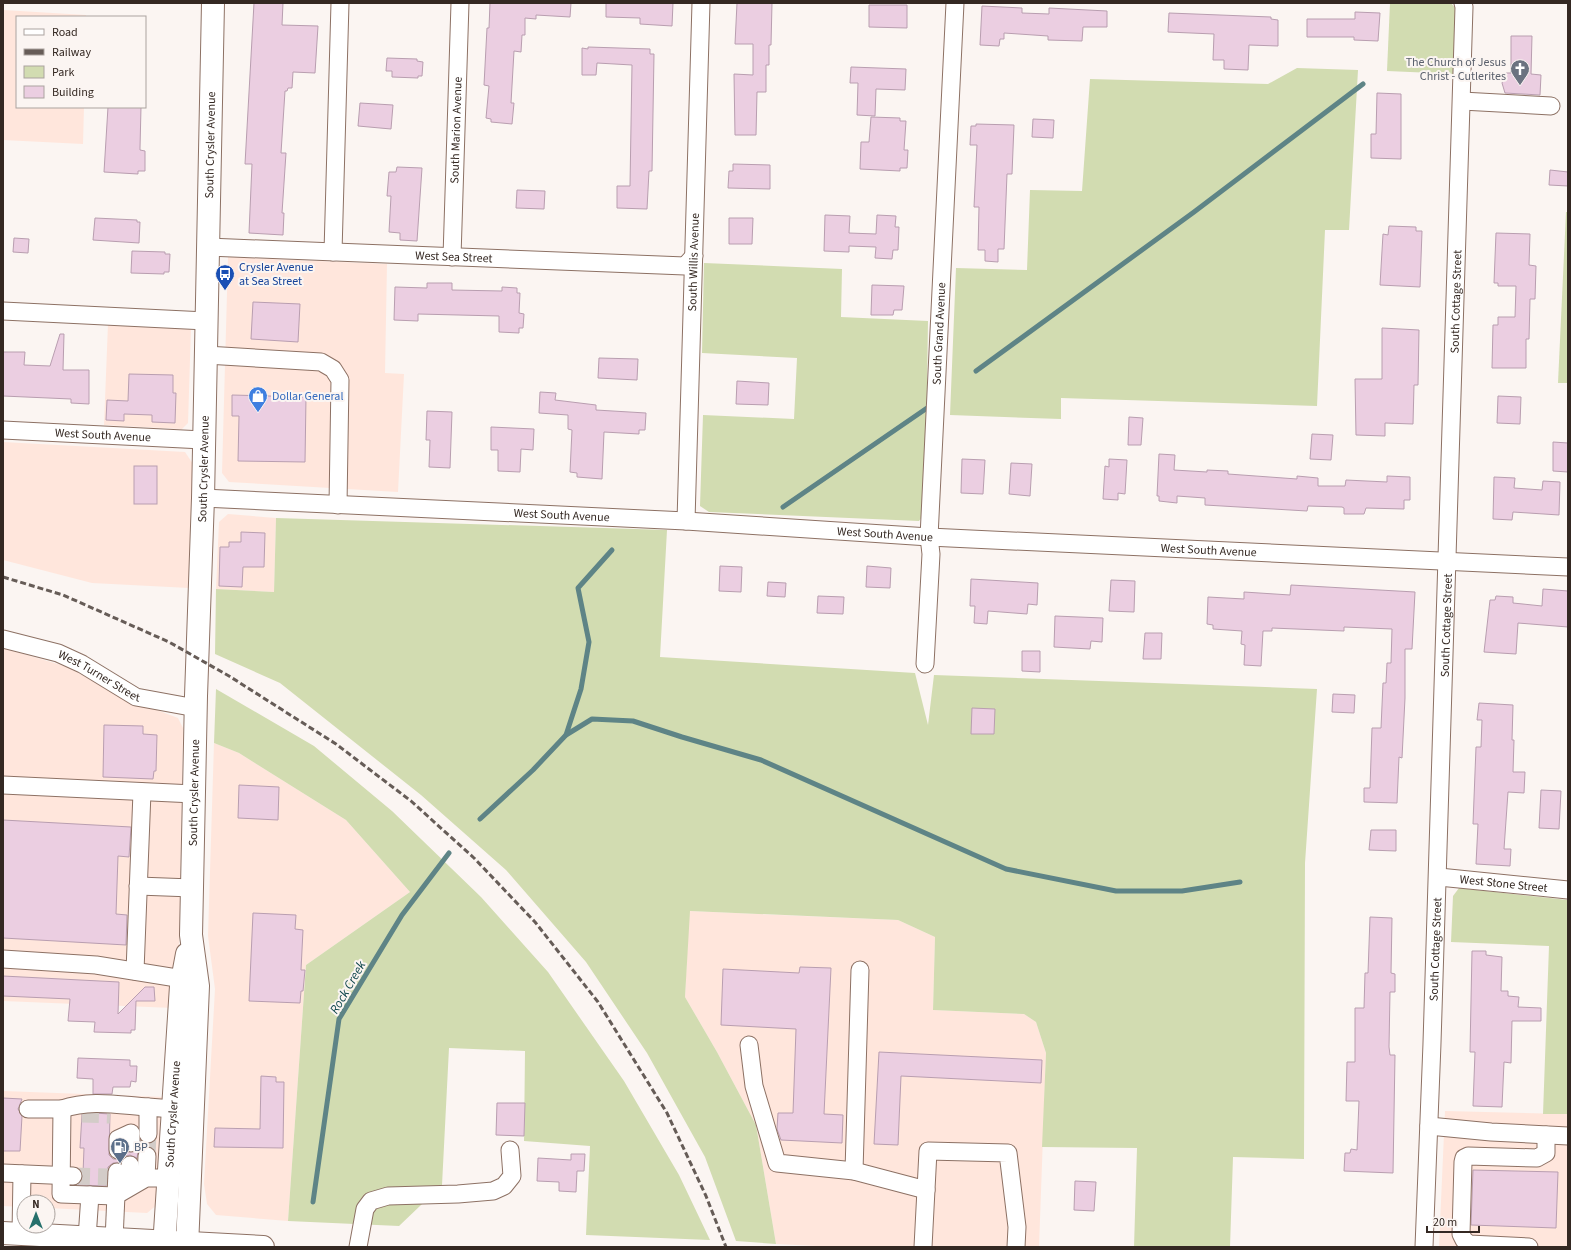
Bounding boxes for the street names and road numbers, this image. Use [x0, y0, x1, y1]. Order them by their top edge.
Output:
street label: South Marion Avenue [446, 76, 467, 184]
street label: South Crysler Avenue [201, 91, 220, 199]
street label: South Willis Avenue [684, 213, 704, 312]
street label: West Sea Street [415, 247, 493, 267]
street label: South Cottage Street [1446, 250, 1466, 354]
street label: South Grand Avenue [928, 282, 950, 385]
street label: South Crysler Avenue [194, 415, 214, 523]
street label: West South Avenue [54, 425, 151, 446]
street label: West South Avenue [513, 505, 610, 526]
street label: West South Avenue [836, 523, 933, 546]
street label: West South Avenue [1160, 540, 1257, 561]
street label: South Cottage Street [1437, 573, 1457, 678]
street label: West Turner Street [55, 646, 141, 707]
street label: South Crysler Avenue [185, 739, 204, 846]
street label: West Stone Street [1459, 871, 1548, 897]
street label: South Cottage Street [1426, 897, 1446, 1001]
street label: South Crysler Avenue [161, 1060, 185, 1168]

